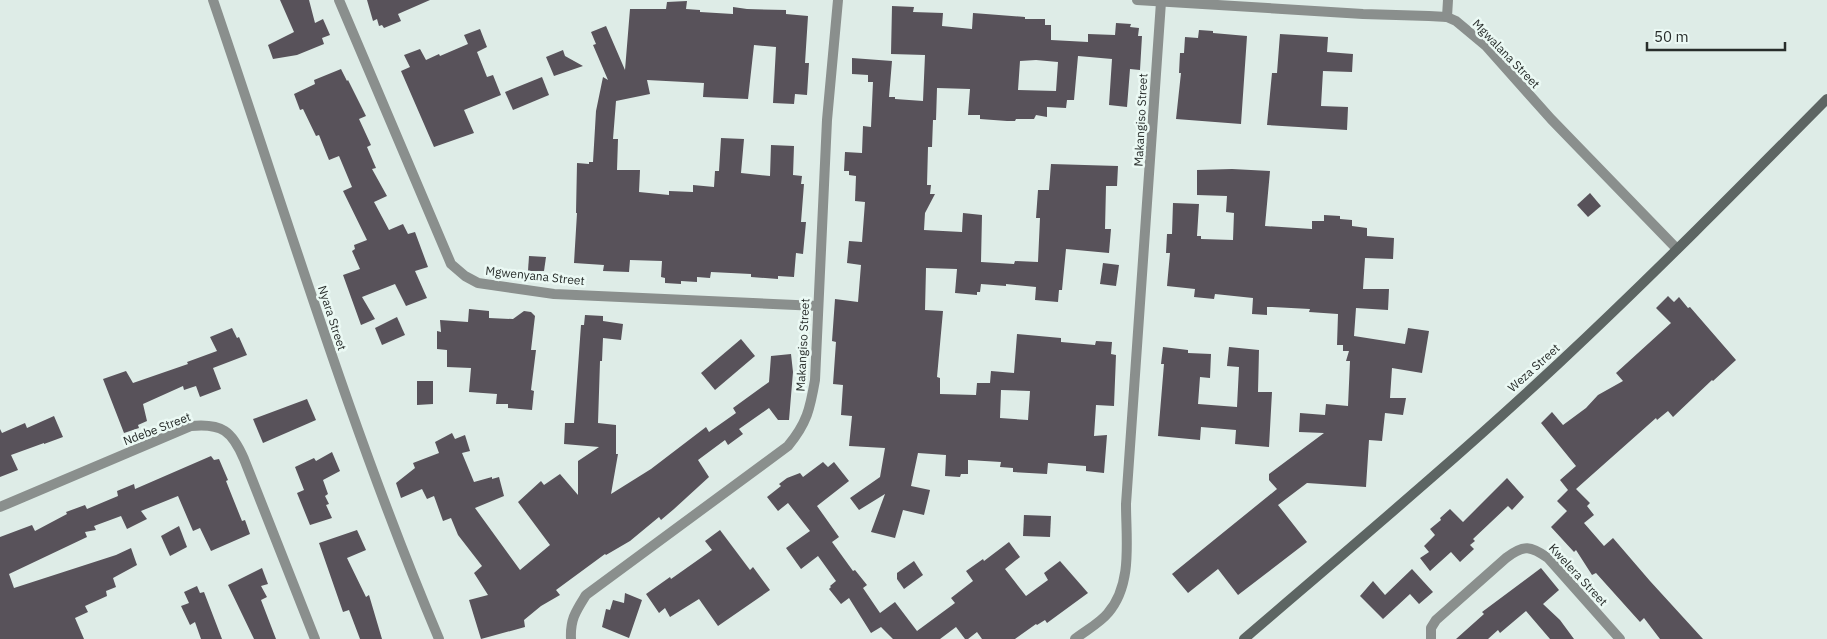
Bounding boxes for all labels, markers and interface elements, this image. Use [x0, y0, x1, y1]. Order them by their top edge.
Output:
street label: Mgwalana Street [1470, 16, 1543, 91]
scale bar [1647, 20, 1784, 52]
text: 50 m [1654, 27, 1689, 46]
street label: Makangiso Street [1131, 73, 1150, 167]
street label: Mgwenyana Street [485, 263, 585, 288]
street label: Nyara Street [315, 284, 350, 352]
street label: Makangiso Street [793, 298, 812, 392]
street label: Weza Street [1505, 340, 1563, 395]
street label: Ndebe Street [121, 409, 193, 448]
street label: Kwelera Street [1546, 540, 1611, 609]

